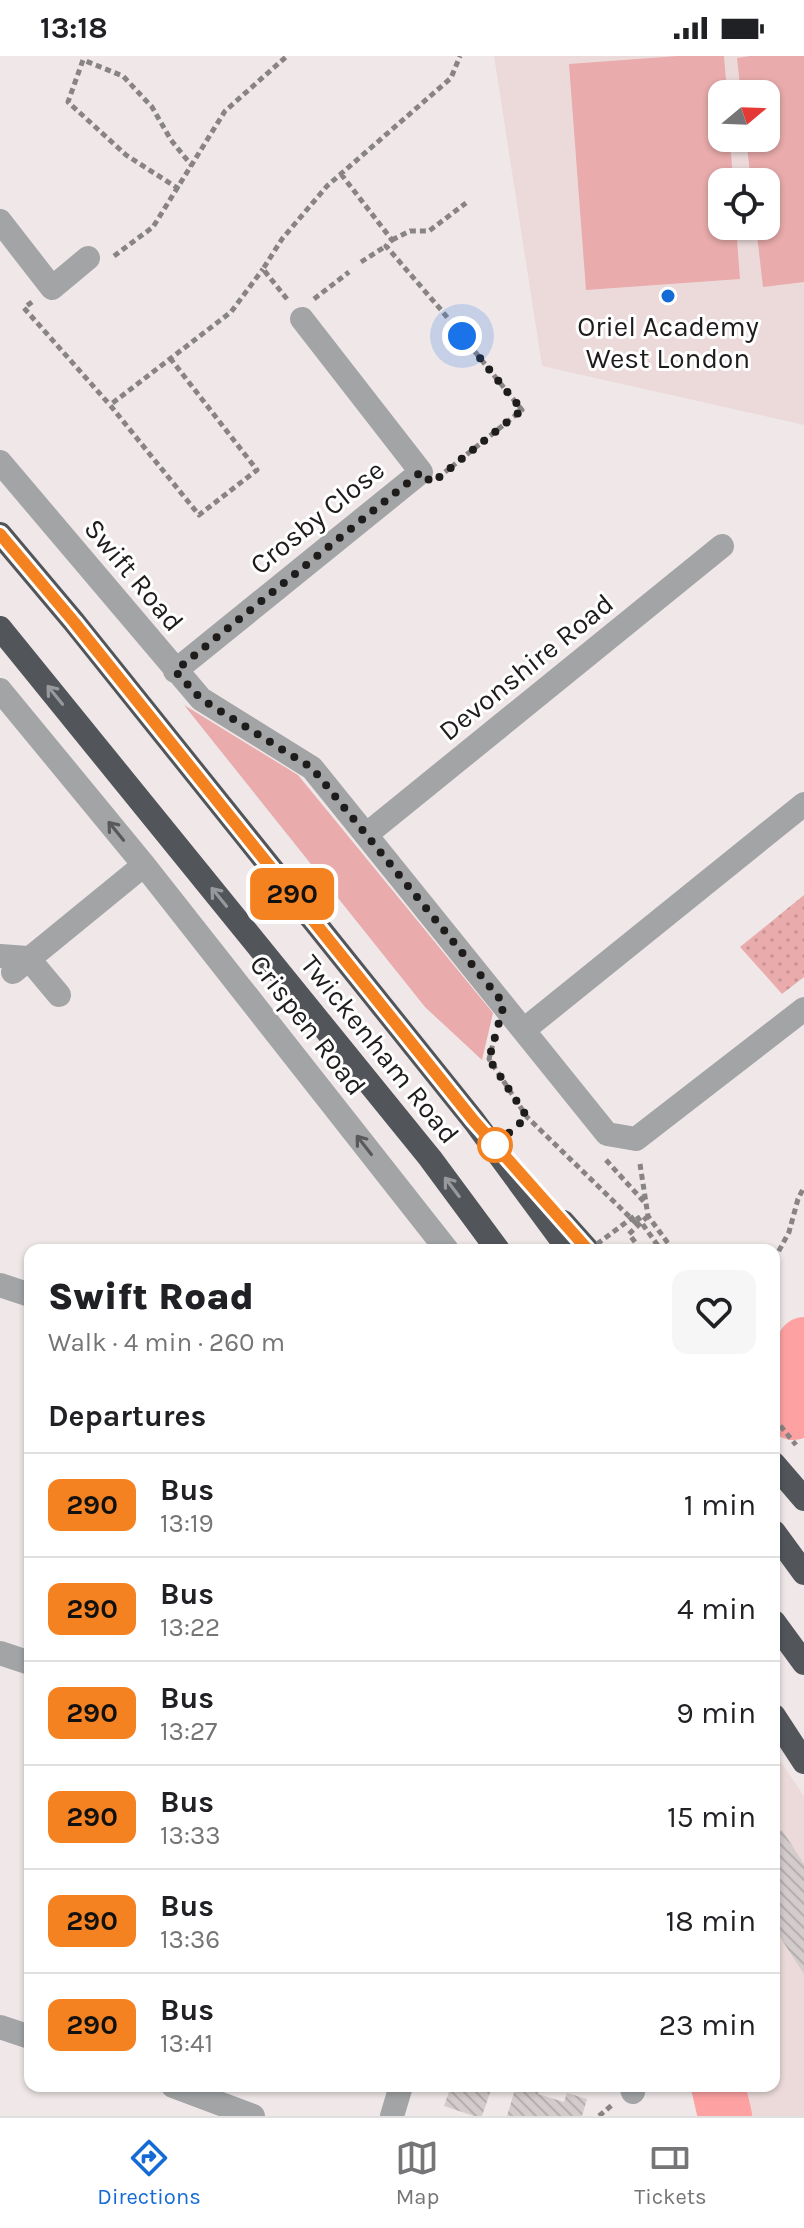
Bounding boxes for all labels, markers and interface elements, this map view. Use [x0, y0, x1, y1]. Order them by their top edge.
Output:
text: 13:18 [40, 10, 108, 46]
north arrow [708, 80, 780, 152]
map controls [708, 80, 780, 240]
button: locate [708, 168, 780, 240]
marker: Oriel Academy West London [659, 287, 677, 305]
place label: Oriel Academy West London [577, 310, 759, 375]
your location [442, 316, 482, 356]
street label: Crosby Close [243, 453, 391, 581]
street label: Swift Road [77, 512, 191, 638]
street label: Devonshire Road [432, 587, 620, 747]
one-way arrow [46, 685, 64, 706]
one-way arrow [107, 821, 125, 842]
line badge: 290 [246, 868, 338, 920]
text: 290 [266, 877, 318, 910]
one-way arrow [210, 887, 227, 908]
street label: Crispen Road [243, 948, 373, 1102]
street label: Twickenham Road [294, 948, 466, 1150]
unlabelled marker [478, 1128, 512, 1162]
one-way arrow [356, 1135, 373, 1156]
one-way arrow [443, 1177, 460, 1199]
button: heart [672, 1270, 756, 1354]
text: Swift Road [48, 1274, 254, 1319]
text: Walk · 4 min · 260 m [48, 1327, 285, 1358]
text: Departures [48, 1398, 206, 1434]
text: Bus [160, 1472, 214, 1508]
text: 1 min [684, 1487, 756, 1523]
text: 290 [66, 1488, 118, 1521]
text: 13:19 [160, 1508, 214, 1539]
text: Bus [160, 1576, 214, 1612]
text: 4 min [677, 1591, 756, 1627]
text: 290 [66, 1592, 118, 1625]
text: 13:22 [160, 1612, 220, 1643]
text: Bus [160, 1680, 214, 1716]
text: 9 min [676, 1695, 756, 1731]
text: 290 [66, 1696, 118, 1729]
text: 13:27 [160, 1716, 217, 1747]
text: Bus [160, 1784, 214, 1820]
text: 15 min [667, 1799, 756, 1835]
text: 290 [66, 1800, 118, 1833]
text: 13:33 [160, 1820, 221, 1851]
text: Bus [160, 1888, 214, 1924]
text: 18 min [665, 1903, 756, 1939]
text: 290 [66, 1904, 118, 1937]
text: 13:36 [160, 1924, 220, 1955]
text: Bus [160, 1992, 214, 2028]
text: 23 min [659, 2007, 756, 2043]
text: 290 [66, 2008, 118, 2041]
text: 13:41 [160, 2028, 213, 2059]
tab: Directions [97, 2136, 201, 2210]
tab: Map [395, 2136, 439, 2210]
tab: Tickets [634, 2136, 707, 2210]

